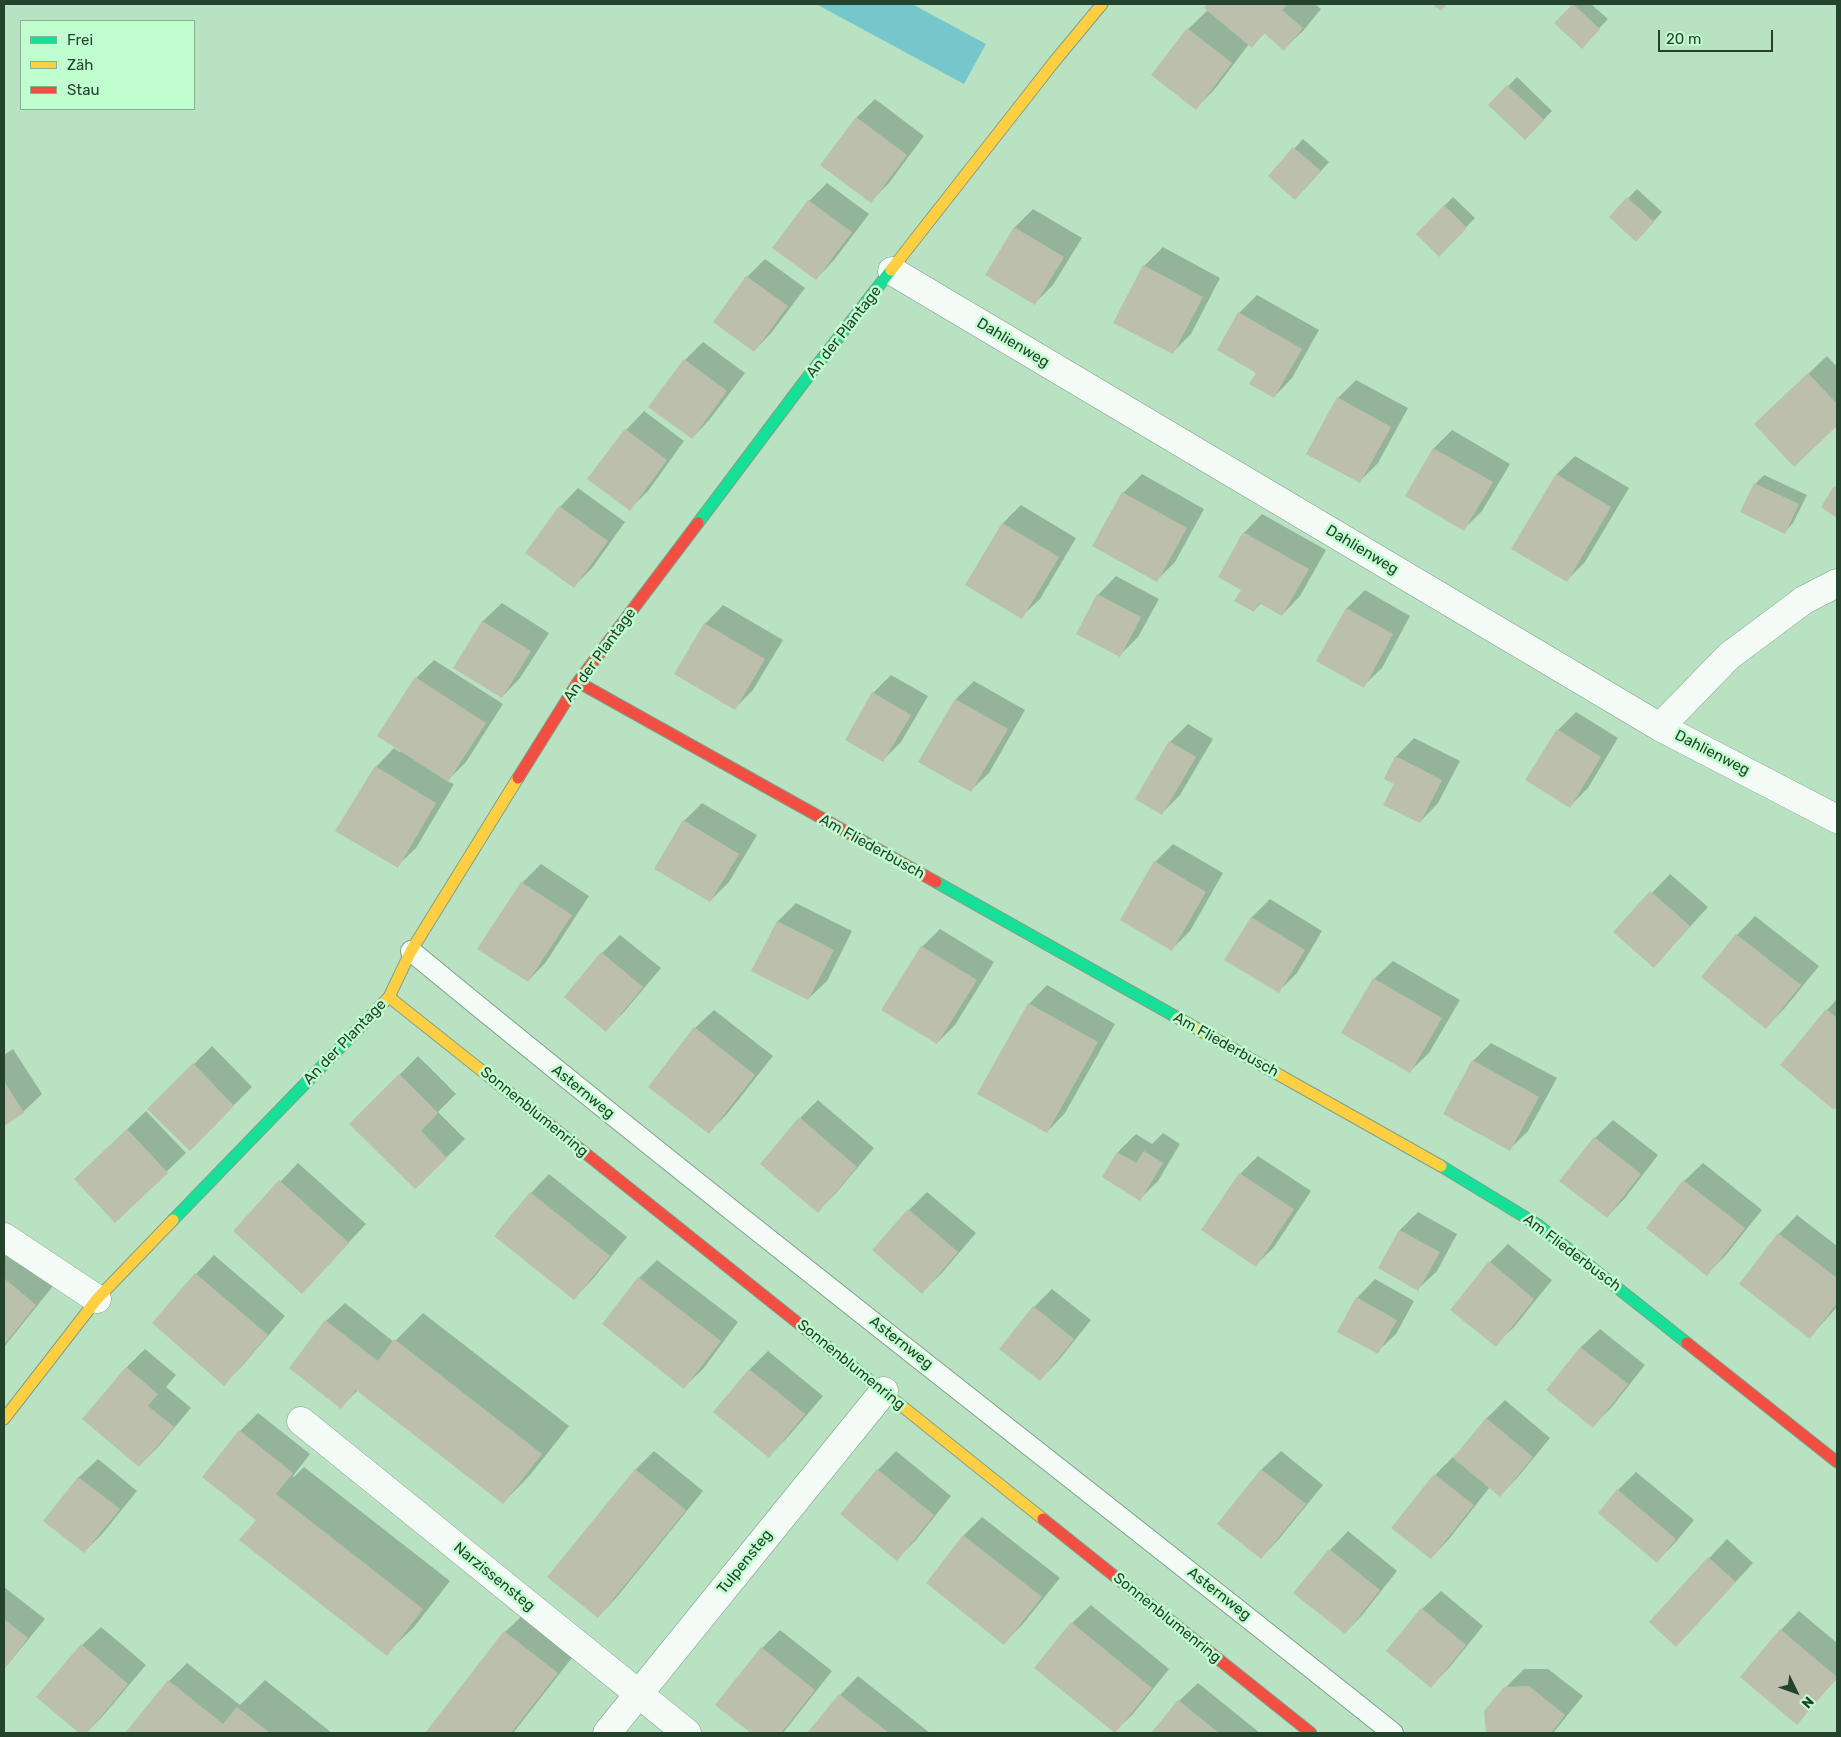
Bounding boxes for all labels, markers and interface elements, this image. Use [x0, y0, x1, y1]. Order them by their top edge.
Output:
legend [20, 20, 195, 110]
scale bar [1661, 20, 1776, 52]
text: 20 m [1666, 30, 1701, 48]
text: Frei [67, 31, 93, 49]
text: Zäh [67, 56, 93, 74]
text: Stau [67, 81, 100, 99]
street label: An der Plantage [803, 283, 885, 381]
street label: Dahlienweg [973, 314, 1053, 372]
street label: Dahlienweg [1322, 521, 1402, 579]
street label: An der Plantage [560, 605, 640, 705]
street label: Dahlienweg [1672, 726, 1752, 780]
street label: Am Fliederbusch [816, 811, 928, 883]
street label: An der Plantage [300, 996, 390, 1088]
street label: Am Fliederbusch [1170, 1009, 1282, 1081]
street label: Asternweg [548, 1061, 618, 1123]
street label: Sonnenblumenring [476, 1063, 592, 1161]
street label: Am Fliederbusch [1520, 1210, 1624, 1296]
street label: Asternweg [866, 1313, 936, 1373]
street label: Sonnenblumenring [793, 1316, 909, 1414]
street label: Tulpensteg [714, 1526, 776, 1598]
street label: Narzissensteg [450, 1539, 538, 1615]
street label: Asternweg [1184, 1564, 1254, 1624]
street label: Sonnenblumenring [1109, 1569, 1225, 1667]
north arrow [1771, 1667, 1821, 1717]
text: N [1798, 1693, 1817, 1712]

